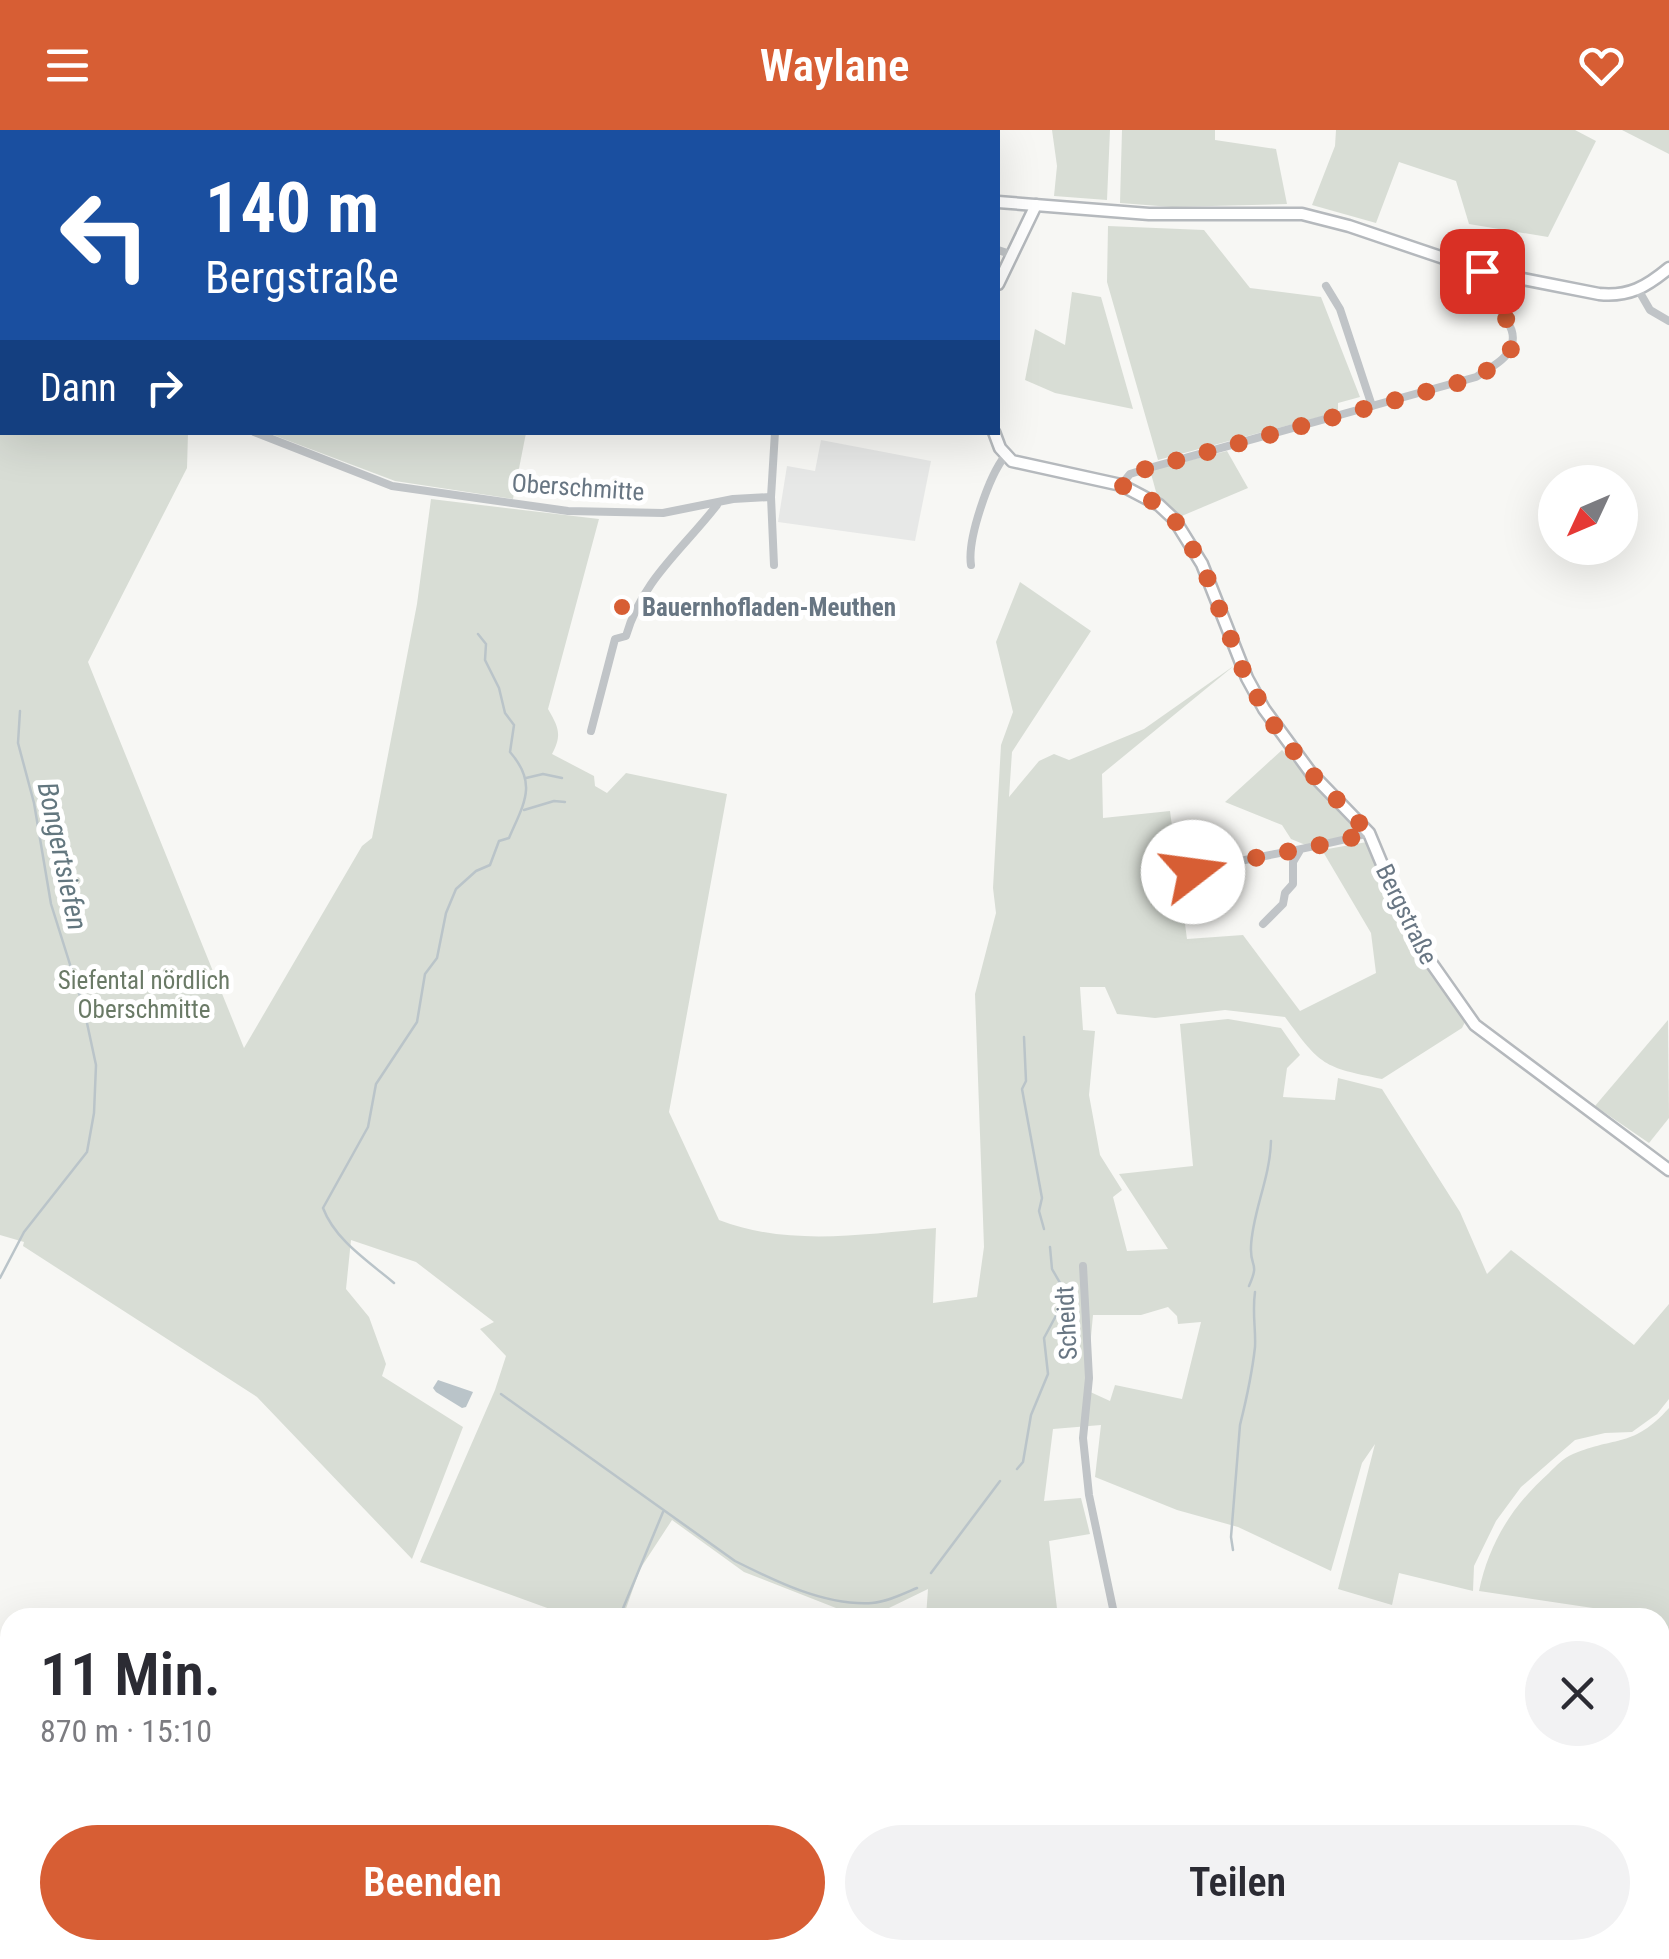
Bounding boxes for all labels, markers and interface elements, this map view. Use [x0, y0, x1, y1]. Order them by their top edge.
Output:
icon: menu [40, 38, 95, 93]
icon: heart [1574, 38, 1629, 93]
text: Waylane [760, 39, 909, 92]
text: 140 m [205, 167, 379, 249]
icon: left [40, 170, 170, 300]
pin [1440, 229, 1525, 314]
icon: arrive [1455, 244, 1510, 299]
text: Bergstraße [205, 251, 399, 304]
icon: right [137, 360, 192, 415]
text: Dann [40, 366, 117, 410]
north arrow [1538, 465, 1638, 565]
map controls [1538, 465, 1638, 565]
street label: Oberschmitte [511, 468, 645, 507]
place label: Bauernhofladen-Meuthen [642, 593, 896, 622]
marker: Bauernhofladen-Meuthen [611, 596, 633, 618]
water label: Bongertsiefen [31, 779, 94, 933]
position arrow [1141, 820, 1245, 924]
street label: Bergstraße [1370, 859, 1443, 969]
park label: Siefental nördlich Oberschmitte [58, 966, 230, 1024]
street label: Scheidt [1050, 1285, 1083, 1361]
text: 11 Min. [40, 1639, 221, 1710]
button: close [1525, 1641, 1630, 1746]
text: 870 m · 15:10 [40, 1712, 212, 1750]
button: Beenden [40, 1825, 825, 1940]
button: Teilen [845, 1825, 1630, 1940]

